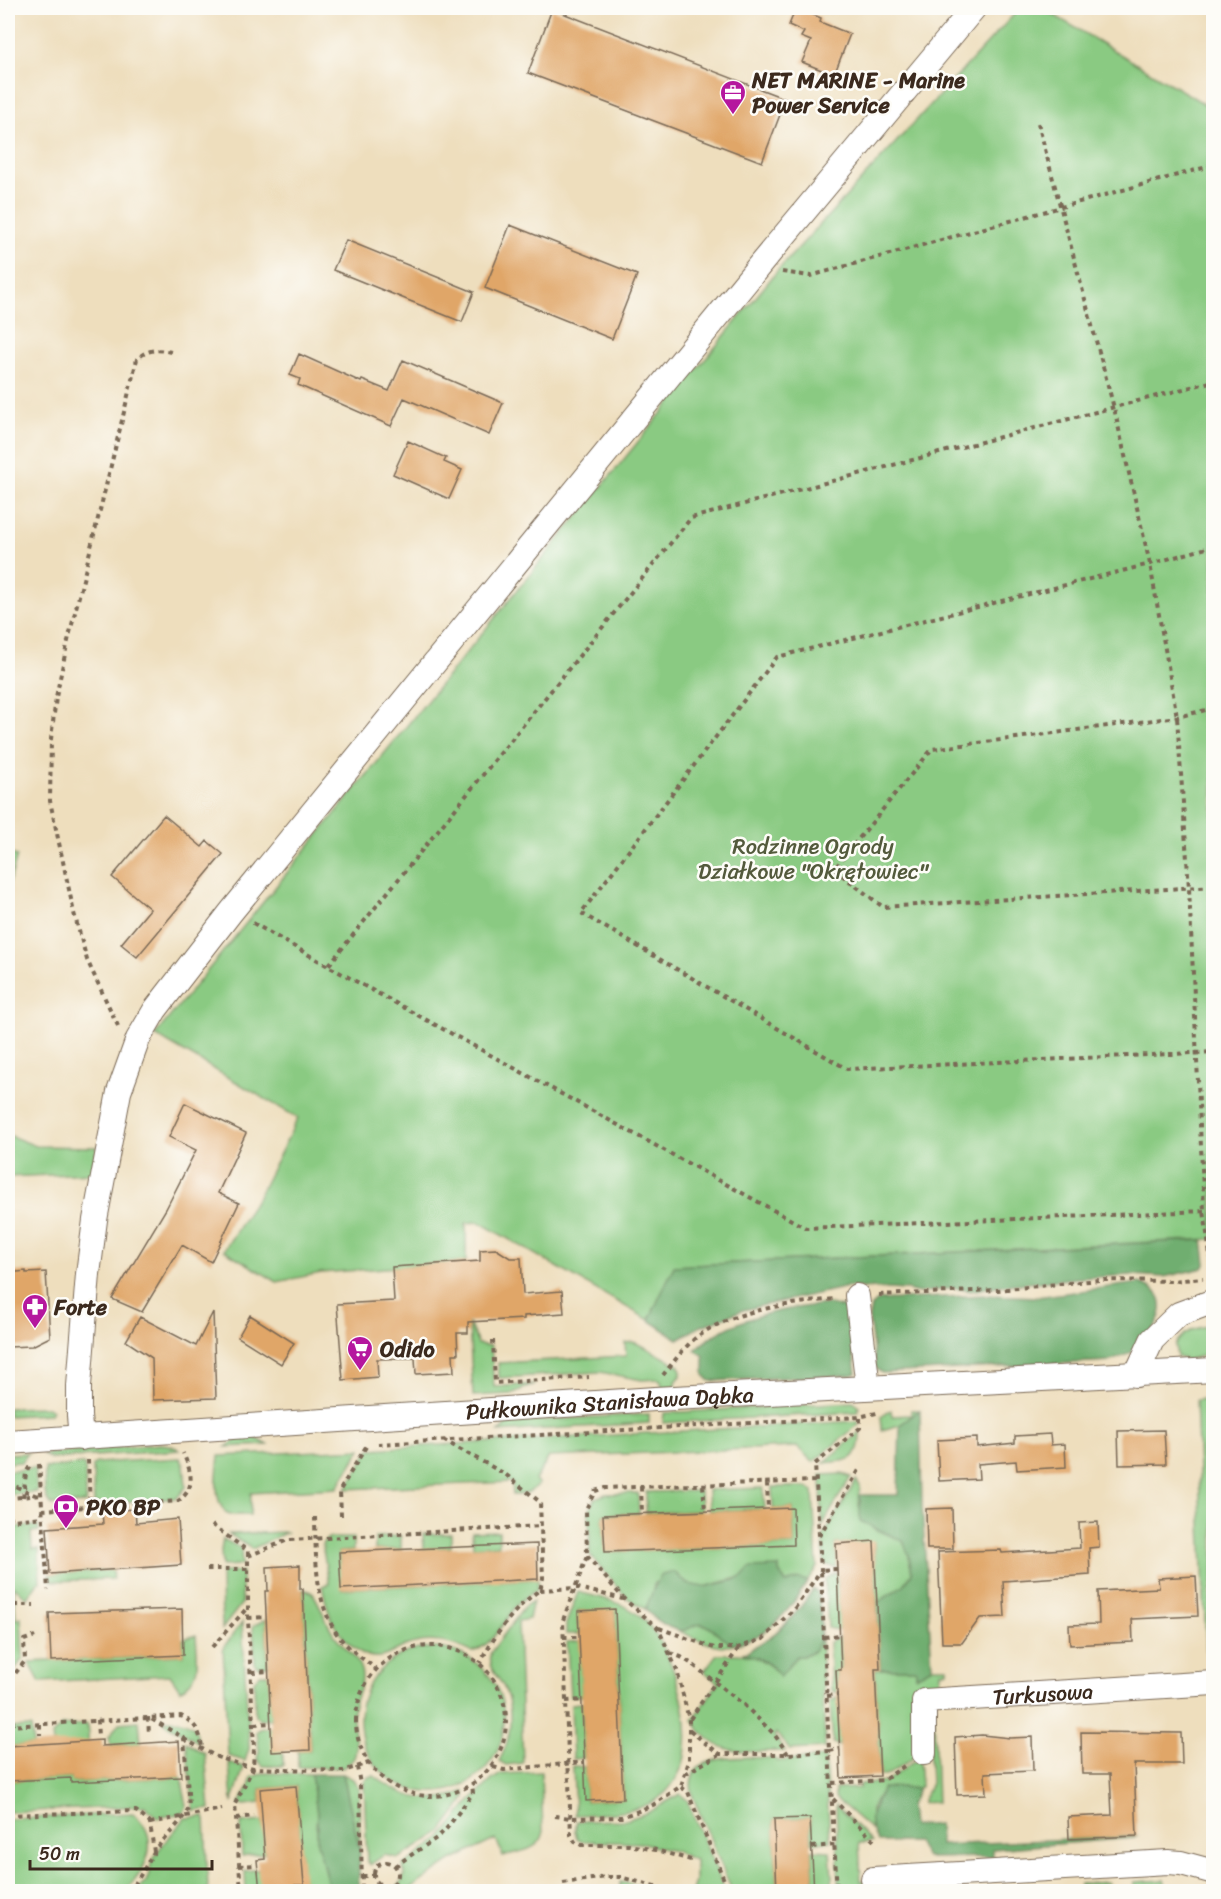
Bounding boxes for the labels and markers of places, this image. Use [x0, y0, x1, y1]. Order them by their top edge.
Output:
place label: NET MARINE - Marine Power Service [751, 61, 965, 125]
office icon: NET MARINE - Marine Power Service [718, 78, 748, 116]
place label: Forte [53, 1288, 108, 1327]
pharmacy icon: Forte [20, 1292, 50, 1330]
place label: Odido [380, 1330, 436, 1369]
supermarket icon: Odido [345, 1334, 375, 1372]
place label: PKO BP [86, 1488, 161, 1527]
bank icon: PKO BP [51, 1492, 81, 1530]

